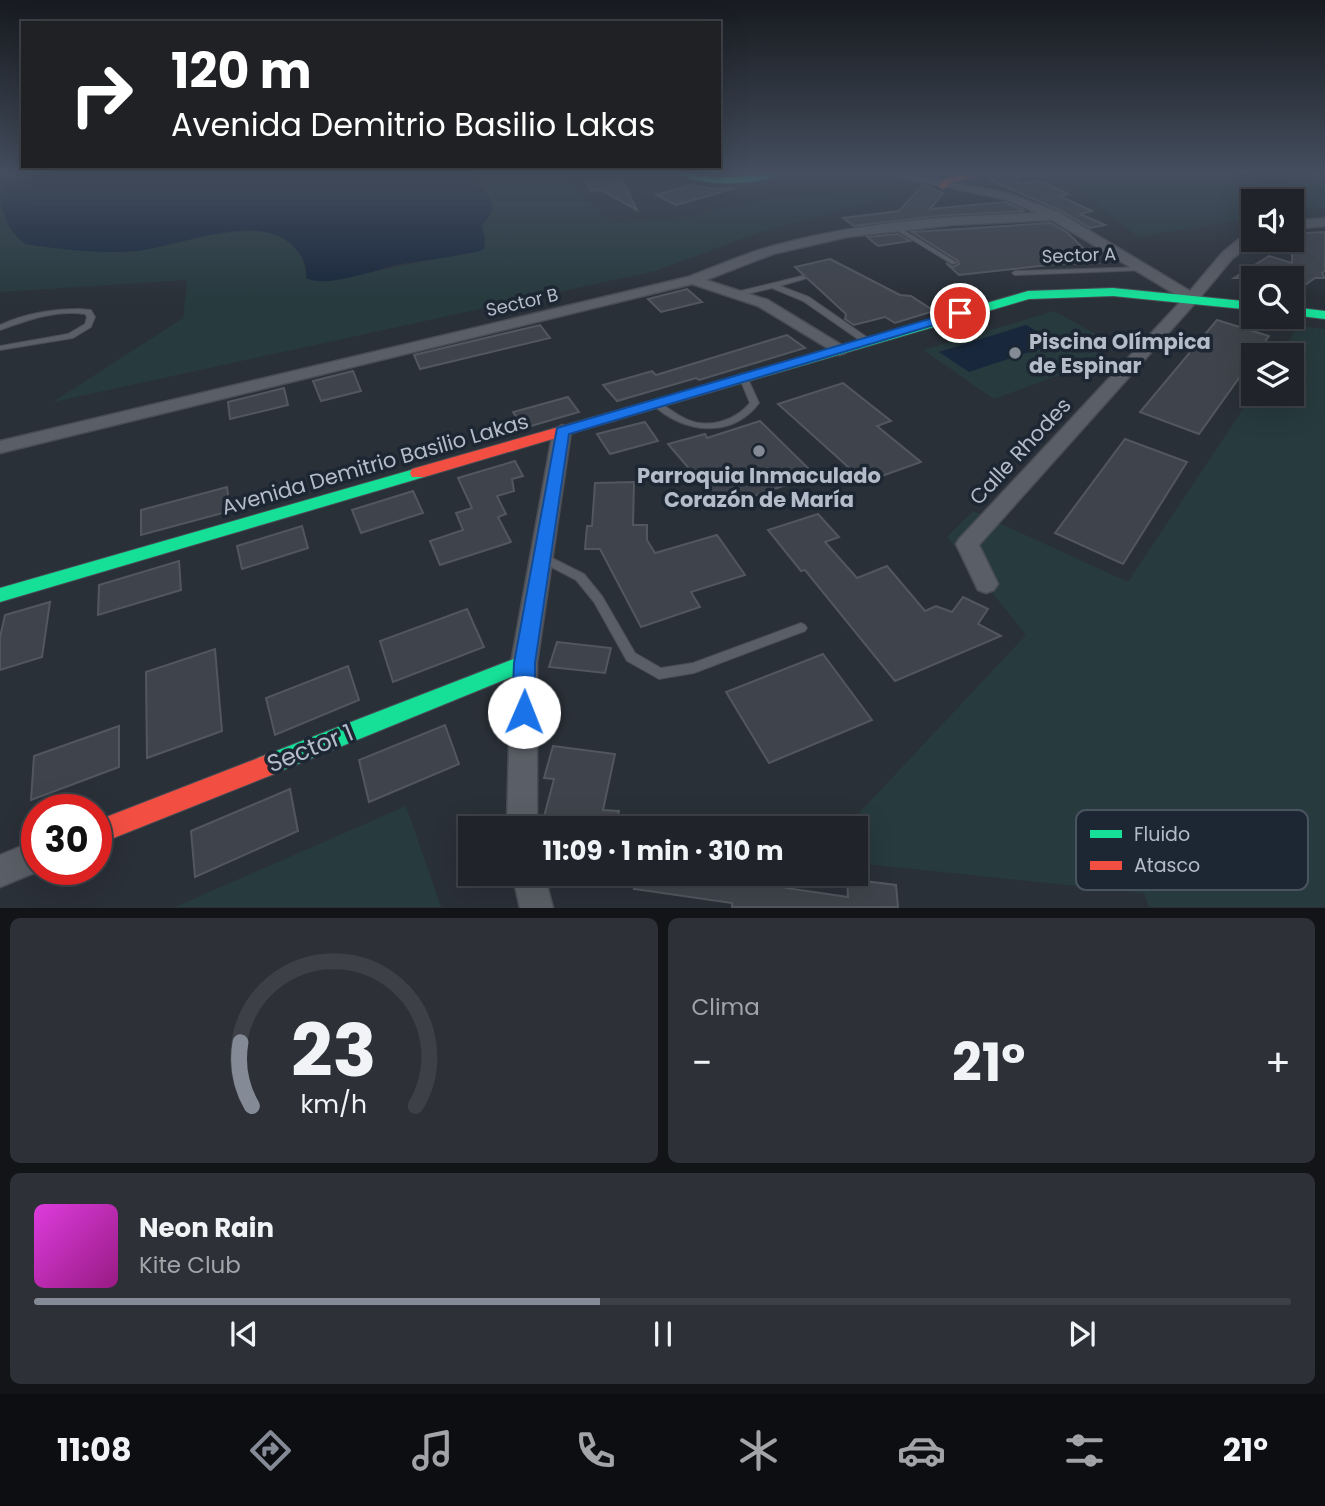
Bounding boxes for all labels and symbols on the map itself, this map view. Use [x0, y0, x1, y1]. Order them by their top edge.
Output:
street label: Sector A [1041, 241, 1117, 269]
street label: Sector B [483, 282, 561, 322]
pin [930, 283, 990, 343]
place label: Piscina Olímpica de Espinar [1029, 327, 1211, 380]
marker: Piscina Olímpica de Espinar [1007, 345, 1023, 361]
street label: Calle Rhodes [963, 391, 1077, 511]
street label: Avenida Demitrio Basilio Lakas [218, 406, 532, 522]
marker: Parroquia Inmaculado Corazón de María [751, 443, 767, 459]
place label: Parroquia Inmaculado Corazón de María [637, 461, 881, 514]
position arrow [487, 675, 561, 749]
street label: Sector 1 [262, 716, 358, 780]
speed limit sign: 30 [21, 794, 112, 885]
legend [1076, 810, 1308, 890]
text: Fluido [1134, 821, 1190, 848]
text: Atasco [1134, 852, 1200, 879]

